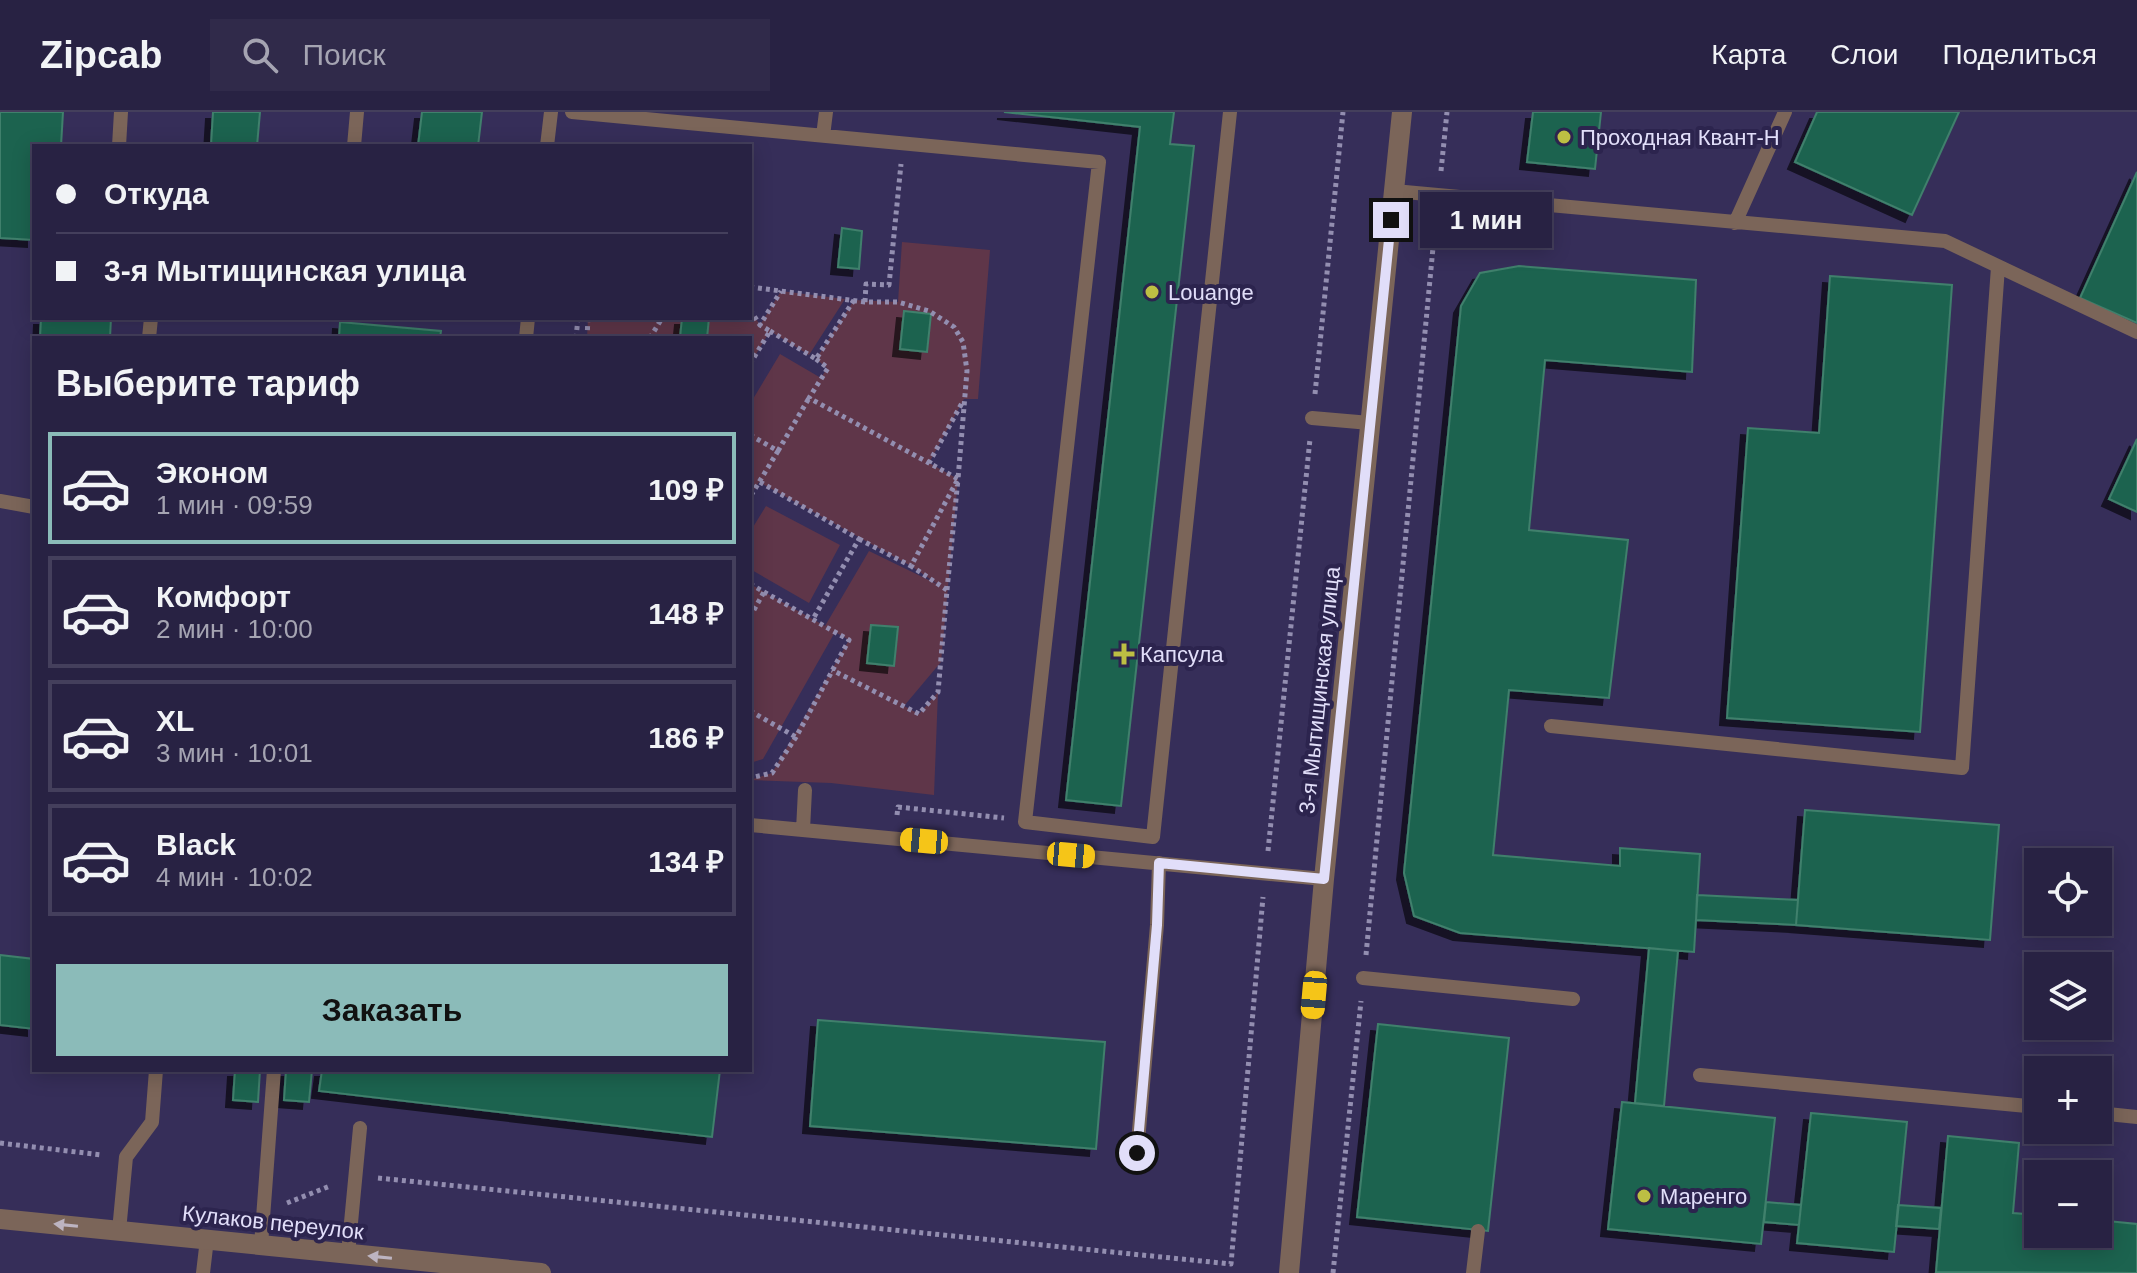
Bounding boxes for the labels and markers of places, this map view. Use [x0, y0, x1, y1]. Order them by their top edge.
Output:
place label: Проходная Квант-Н [1580, 125, 1780, 150]
marker: Проходная Квант-Н [1555, 128, 1573, 146]
place label: Louange [1168, 280, 1254, 305]
marker: Louange [1143, 283, 1161, 301]
place label: Капсула [1140, 642, 1224, 667]
marker: Капсула [1115, 645, 1133, 663]
place label: Маренго [1660, 1184, 1747, 1209]
marker: Маренго [1635, 1187, 1653, 1205]

